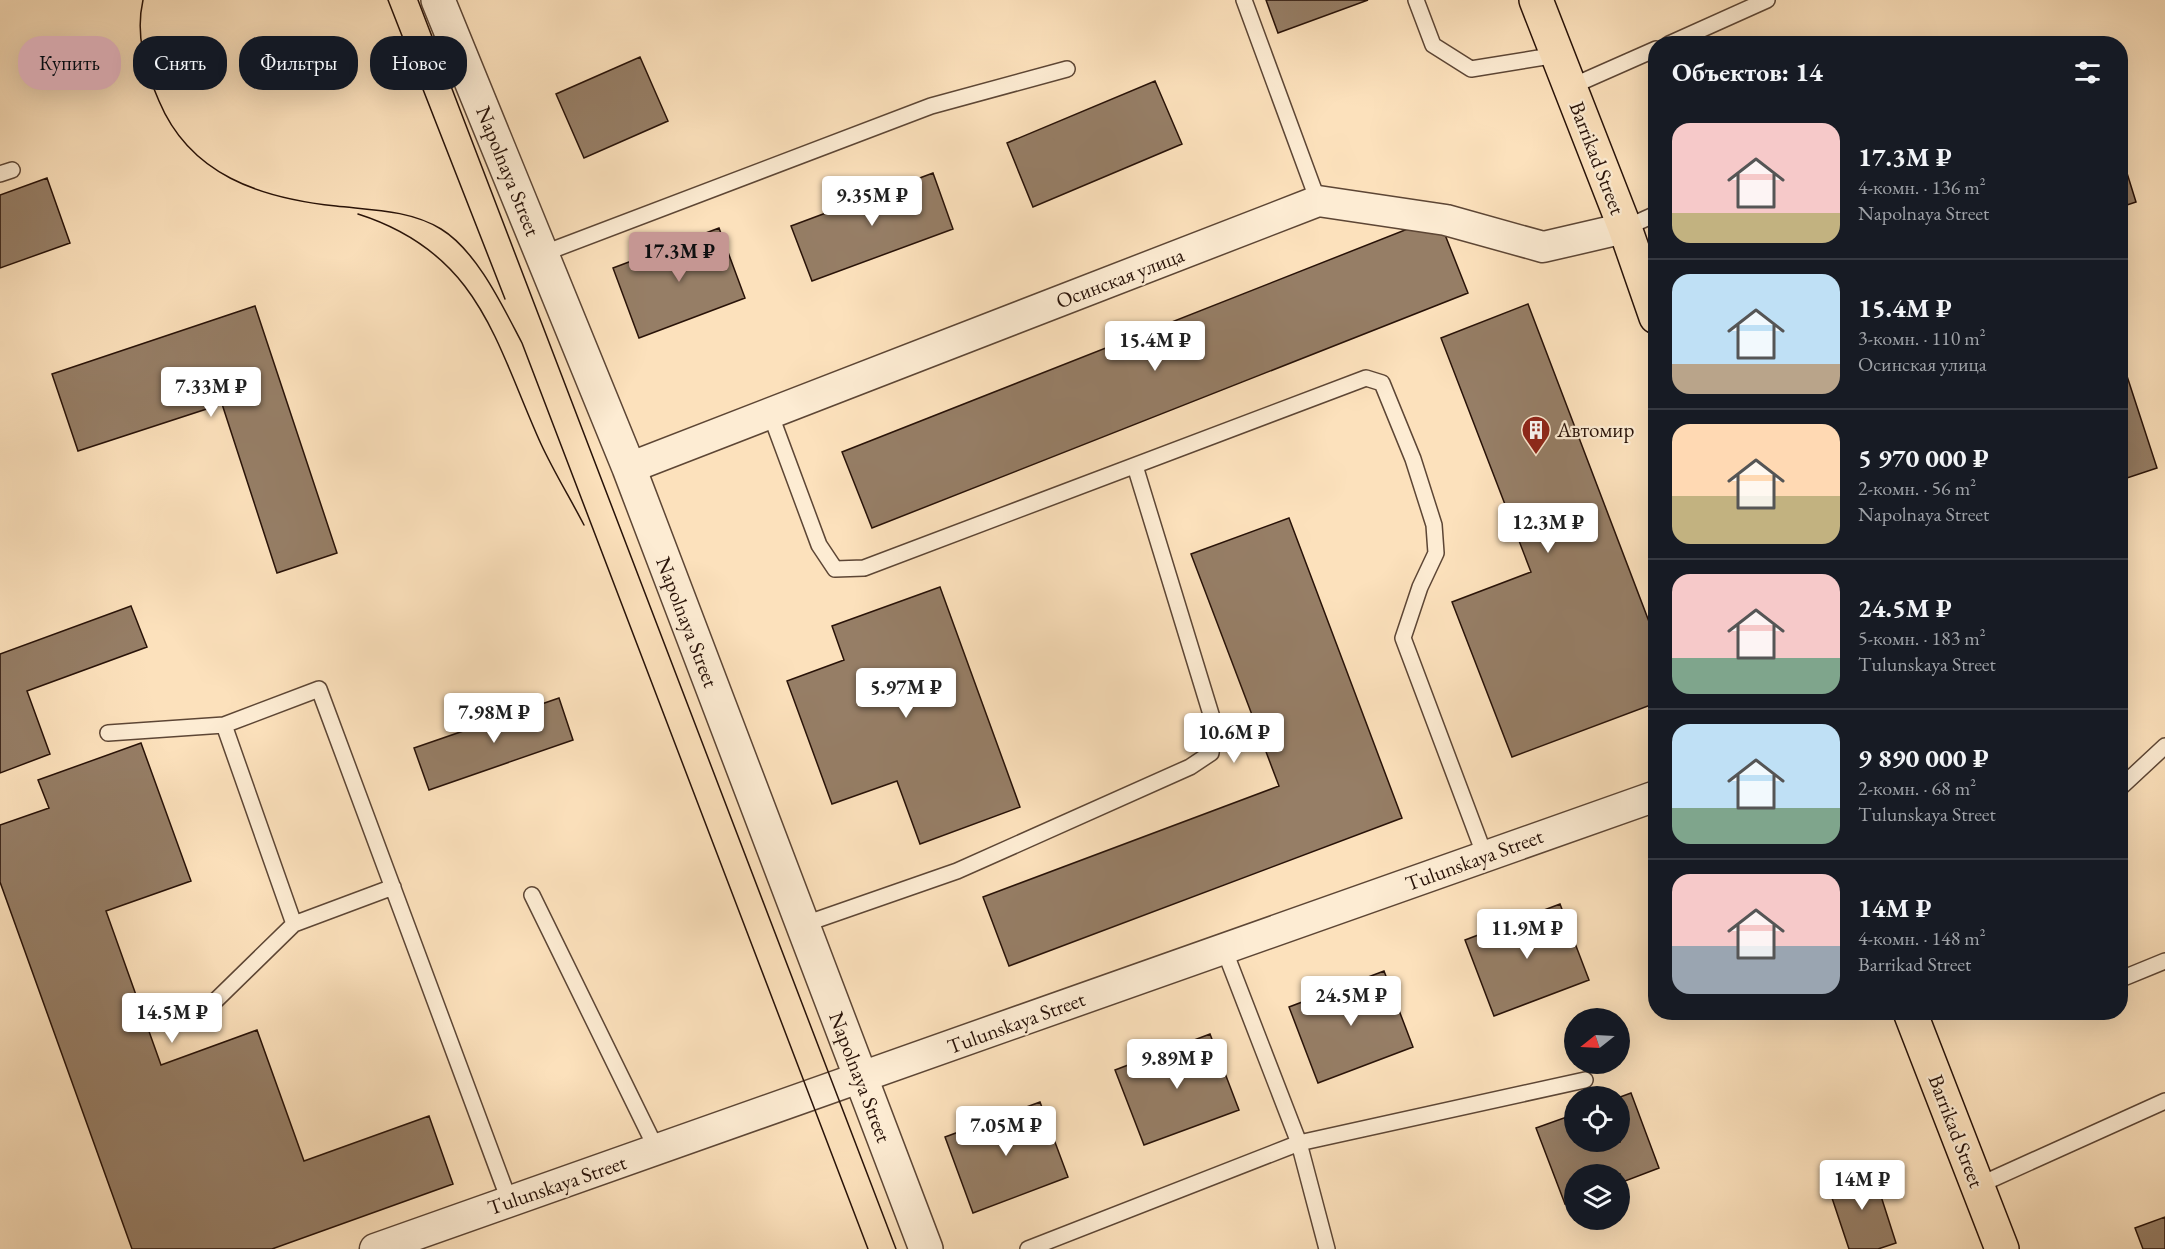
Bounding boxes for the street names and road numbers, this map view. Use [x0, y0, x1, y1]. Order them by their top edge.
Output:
street label: Barrikad Street [1564, 97, 1632, 219]
street label: Napolnaya Street [470, 102, 547, 240]
street label: Осинская улица [1052, 240, 1188, 314]
street label: Napolnaya Street [650, 553, 725, 691]
street label: Tulunskaya Street [1401, 822, 1547, 897]
street label: Tulunskaya Street [943, 985, 1089, 1060]
street label: Napolnaya Street [823, 1008, 898, 1146]
street label: Barrikad Street [1923, 1070, 1991, 1192]
street label: Tulunskaya Street [484, 1148, 630, 1221]

